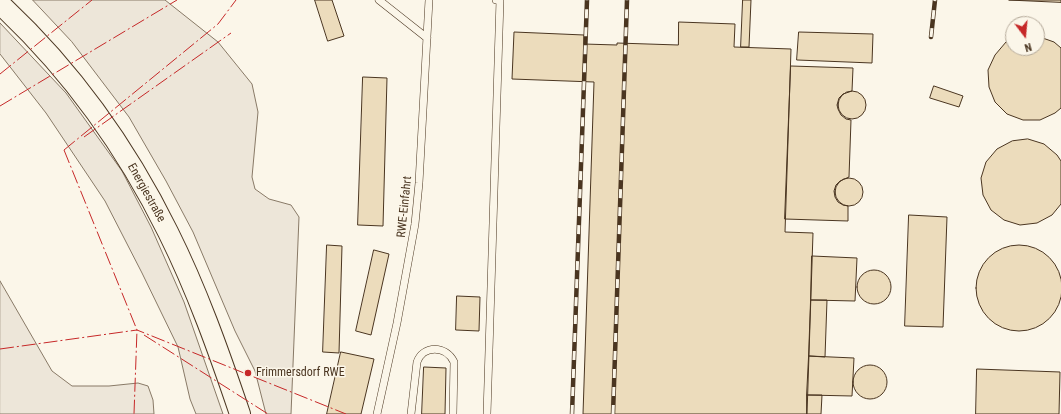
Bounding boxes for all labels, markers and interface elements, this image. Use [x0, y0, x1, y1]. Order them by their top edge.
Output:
north arrow [1005, 16, 1045, 56]
text: N [1023, 40, 1033, 54]
street label: Energiestraße [124, 161, 168, 225]
street label: RWE-Einfahrt [395, 176, 415, 238]
place label: Frimmersdorf RWE [256, 366, 345, 380]
marker: Frimmersdorf RWE [243, 368, 253, 378]

